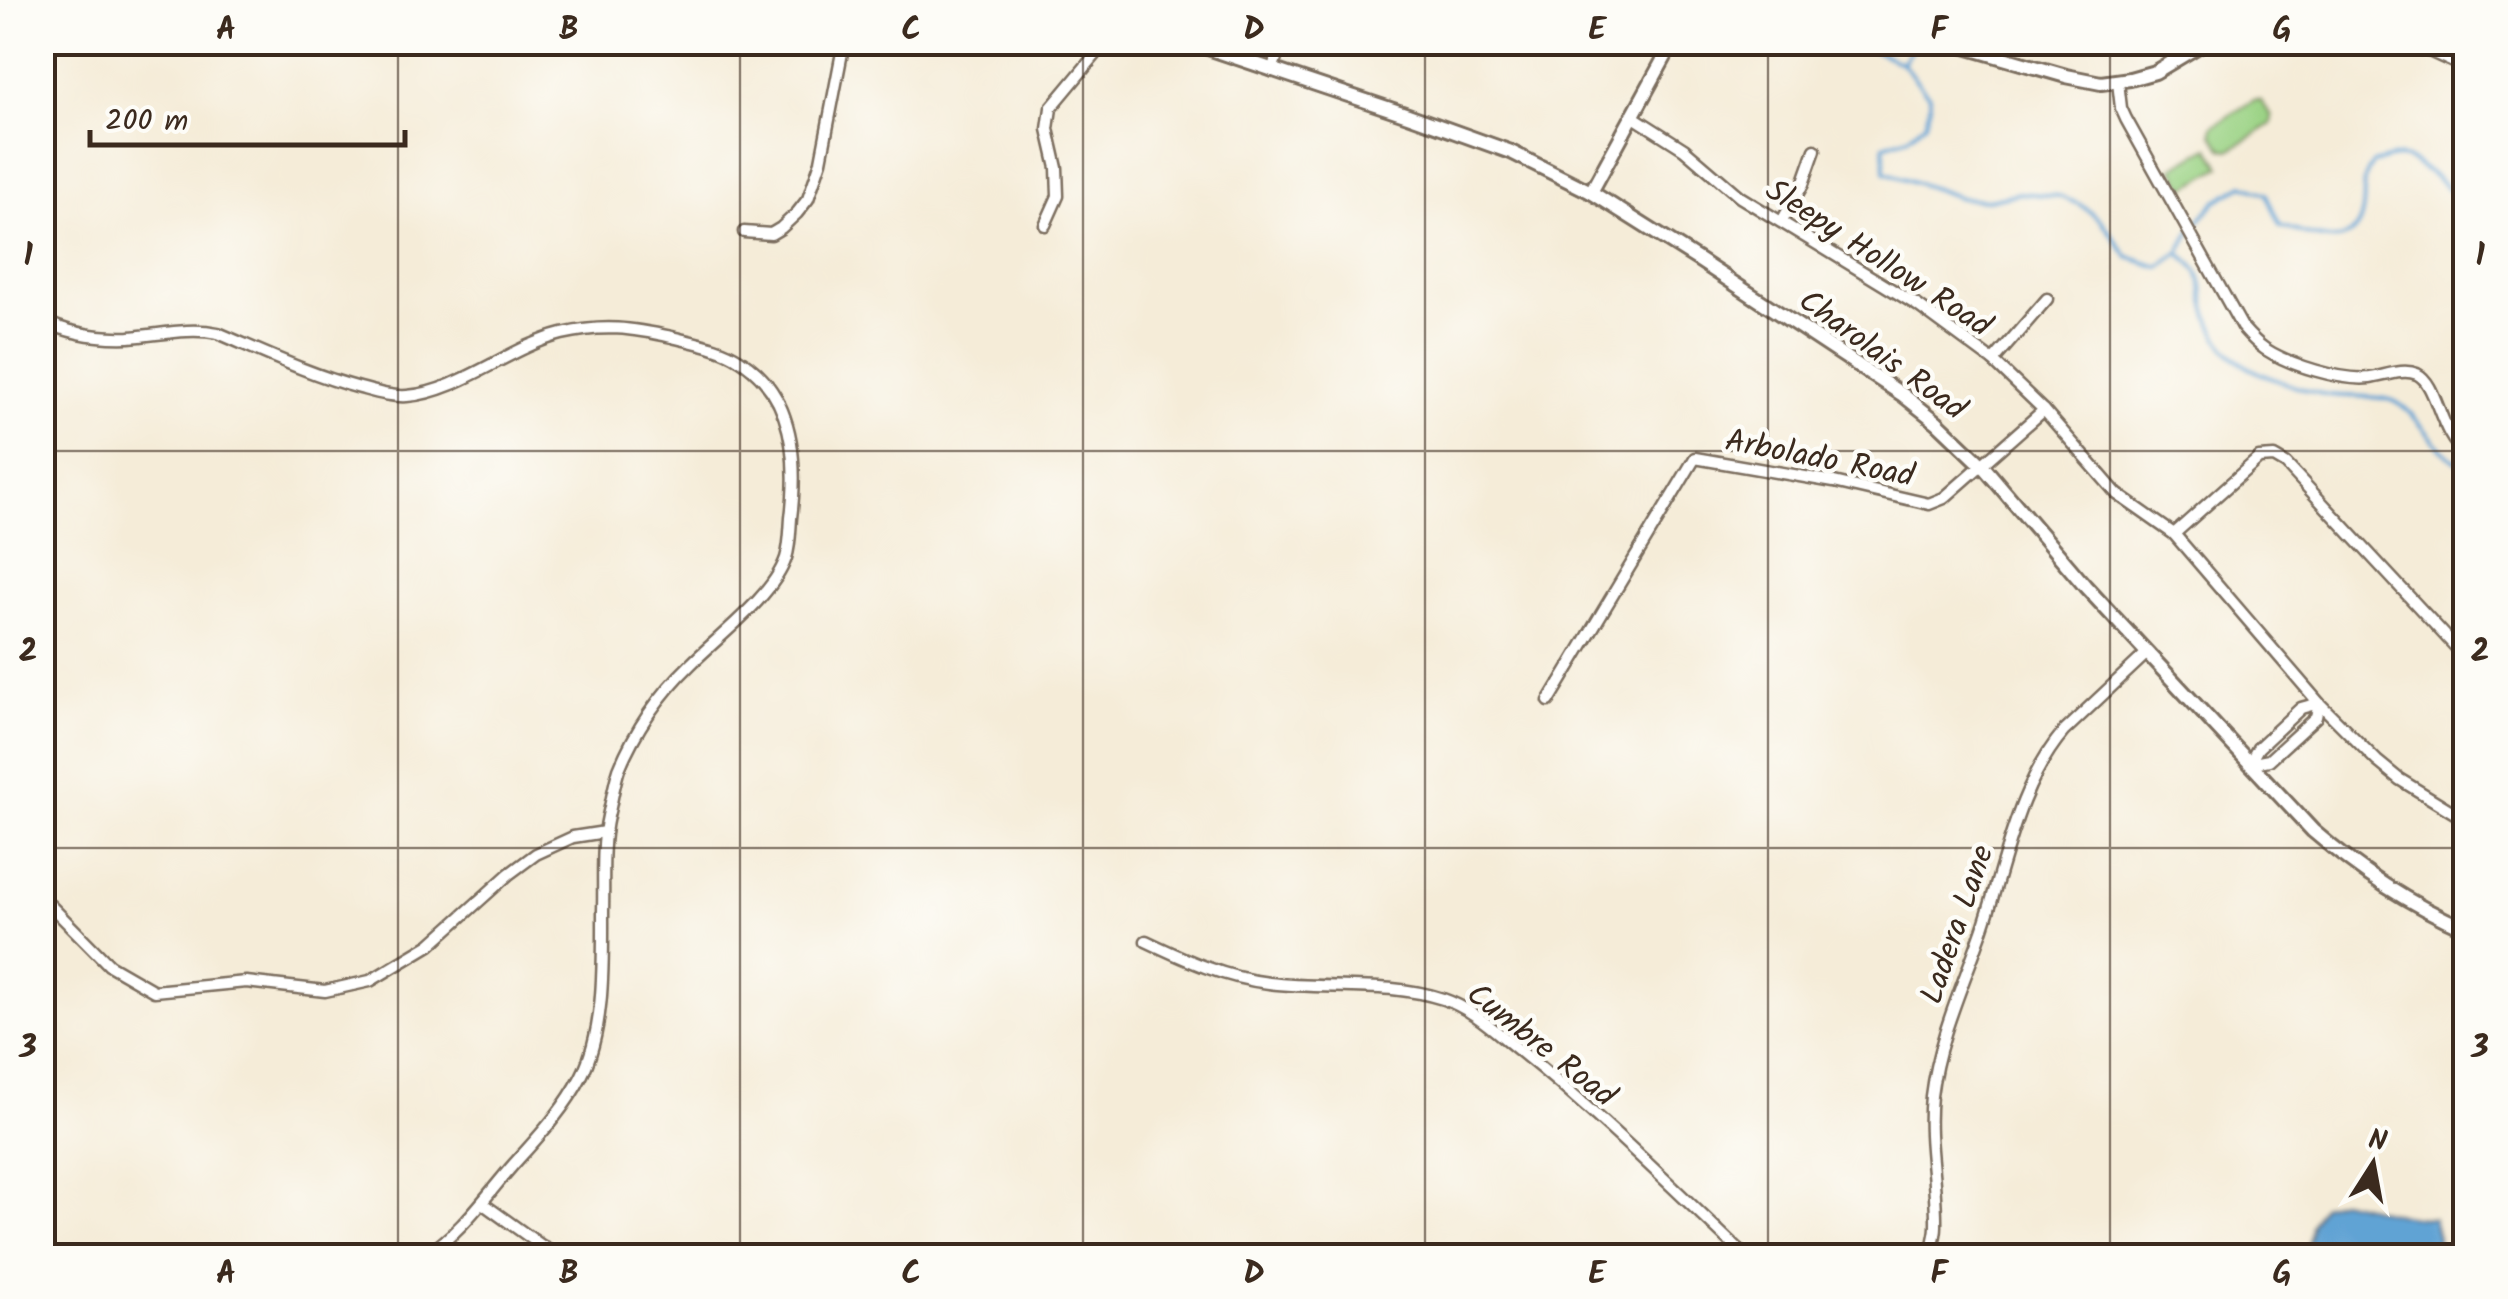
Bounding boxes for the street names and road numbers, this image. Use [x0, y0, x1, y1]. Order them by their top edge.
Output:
street label: Sleepy Hollow Road [1754, 167, 2002, 352]
street label: Charolais Road [1787, 277, 1977, 435]
street label: Arbolado Road [1721, 416, 1919, 503]
street label: Ladera Lane [1907, 838, 2009, 1011]
street label: Cumbre Road [1454, 971, 1627, 1122]

